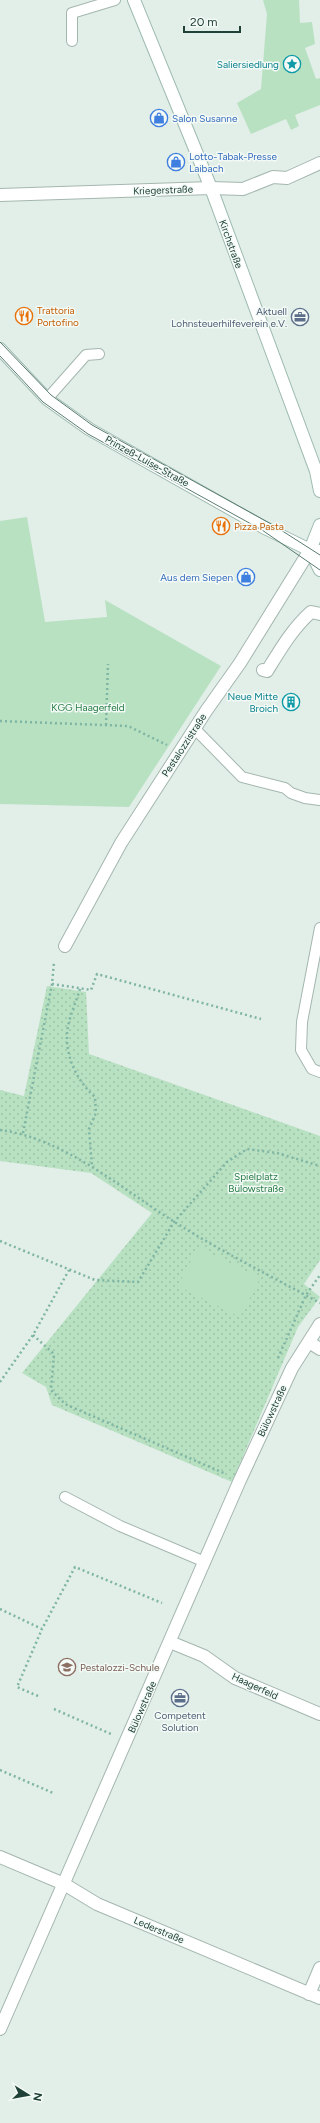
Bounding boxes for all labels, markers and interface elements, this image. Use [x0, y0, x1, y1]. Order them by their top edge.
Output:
scale bar [184, 8, 240, 34]
text: 20 m [190, 15, 218, 29]
place icon: Saliersiedlung [282, 54, 302, 74]
place label: Saliersiedlung [217, 58, 279, 71]
shop icon: Salon Susanne [149, 108, 169, 128]
place label: Salon Susanne [172, 112, 238, 125]
place label: Lotto-Tabak-Presse Laibach [189, 150, 277, 175]
shop icon: Lotto-Tabak-Presse Laibach [166, 152, 186, 172]
street label: Kriegerstraße [133, 182, 194, 198]
street label: Kirchstraße [216, 218, 246, 271]
place label: Trattoria Portofino [37, 304, 79, 329]
place label: Aktuell Lohnsteuerhilfeverein e.V. [171, 305, 287, 330]
restaurant icon: Trattoria Portofino [14, 306, 34, 326]
office icon: Aktuell Lohnsteuerhilfeverein e.V. [290, 307, 310, 327]
street label: Prinzeß-Luise-Straße [103, 433, 192, 490]
restaurant icon: Pizza Pasta [211, 516, 231, 536]
place label: Pizza Pasta [234, 520, 284, 533]
shop icon: Aus dem Siepen [236, 567, 256, 587]
place label: Aus dem Siepen [160, 571, 233, 584]
place label: Neue Mitte Broich [228, 690, 279, 715]
building icon: Neue Mitte Broich [281, 692, 301, 712]
park label: KGG Haagerfeld [51, 701, 125, 714]
street label: Pestalozzistraße [159, 710, 210, 779]
park label: Spielplatz Bülowstraße [228, 1170, 284, 1195]
street label: Bülowstraße [254, 1383, 290, 1439]
school or university icon: Pestalozzi-Schule [57, 1657, 77, 1677]
place label: Pestalozzi-Schule [80, 1661, 160, 1674]
street label: Haagerfeld [230, 1670, 280, 1702]
street label: Bülowstraße [125, 1679, 159, 1735]
office icon: Competent Solution [170, 1688, 190, 1708]
place label: Competent Solution [154, 1709, 206, 1734]
street label: Lederstraße [132, 1914, 187, 1947]
north arrow [8, 2075, 48, 2115]
text: N [30, 2091, 45, 2102]

